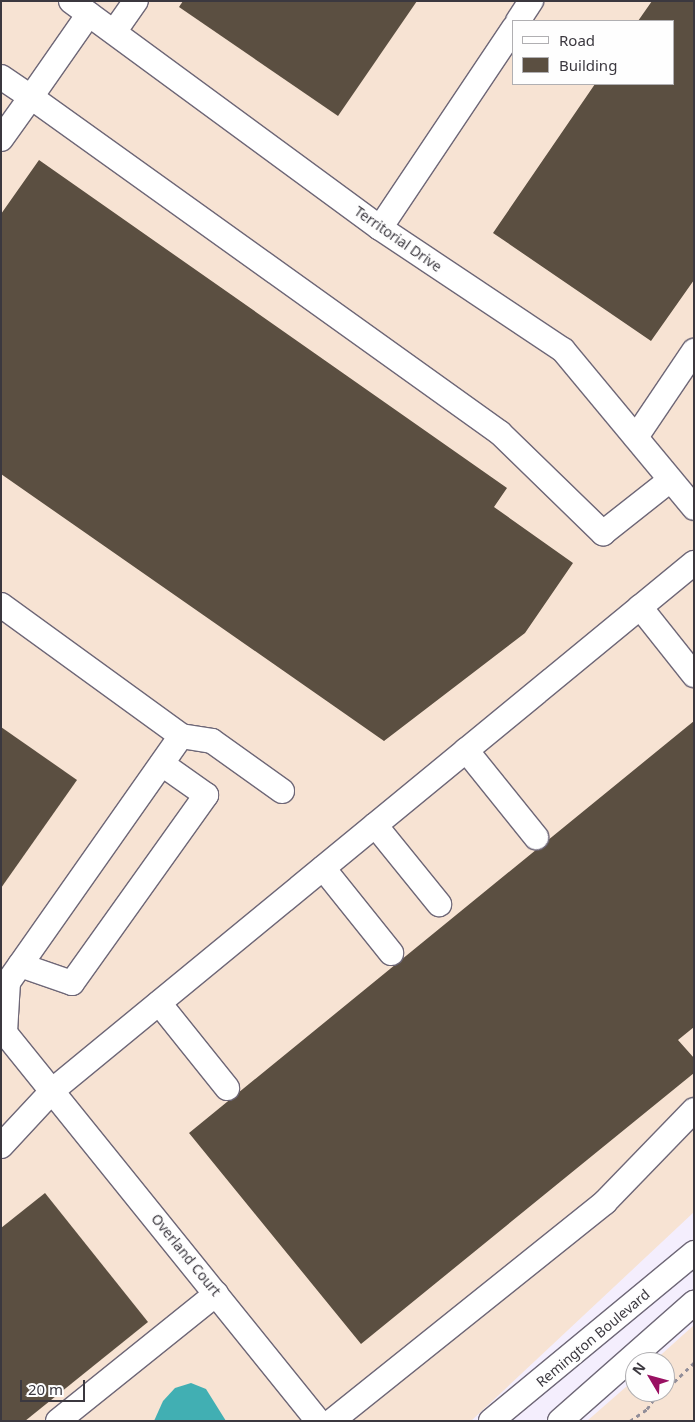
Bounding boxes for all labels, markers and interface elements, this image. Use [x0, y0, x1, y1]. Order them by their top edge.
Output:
legend [512, 20, 675, 85]
text: Road [559, 30, 595, 50]
text: Building [559, 55, 617, 75]
street label: Territorial Drive [351, 203, 445, 275]
street label: Overland Court [148, 1211, 224, 1299]
street label: Remington Boulevard [533, 1286, 653, 1390]
north arrow [625, 1352, 675, 1402]
text: N [627, 1358, 649, 1379]
scale bar [22, 1370, 88, 1402]
text: 20 m [28, 1379, 63, 1399]

